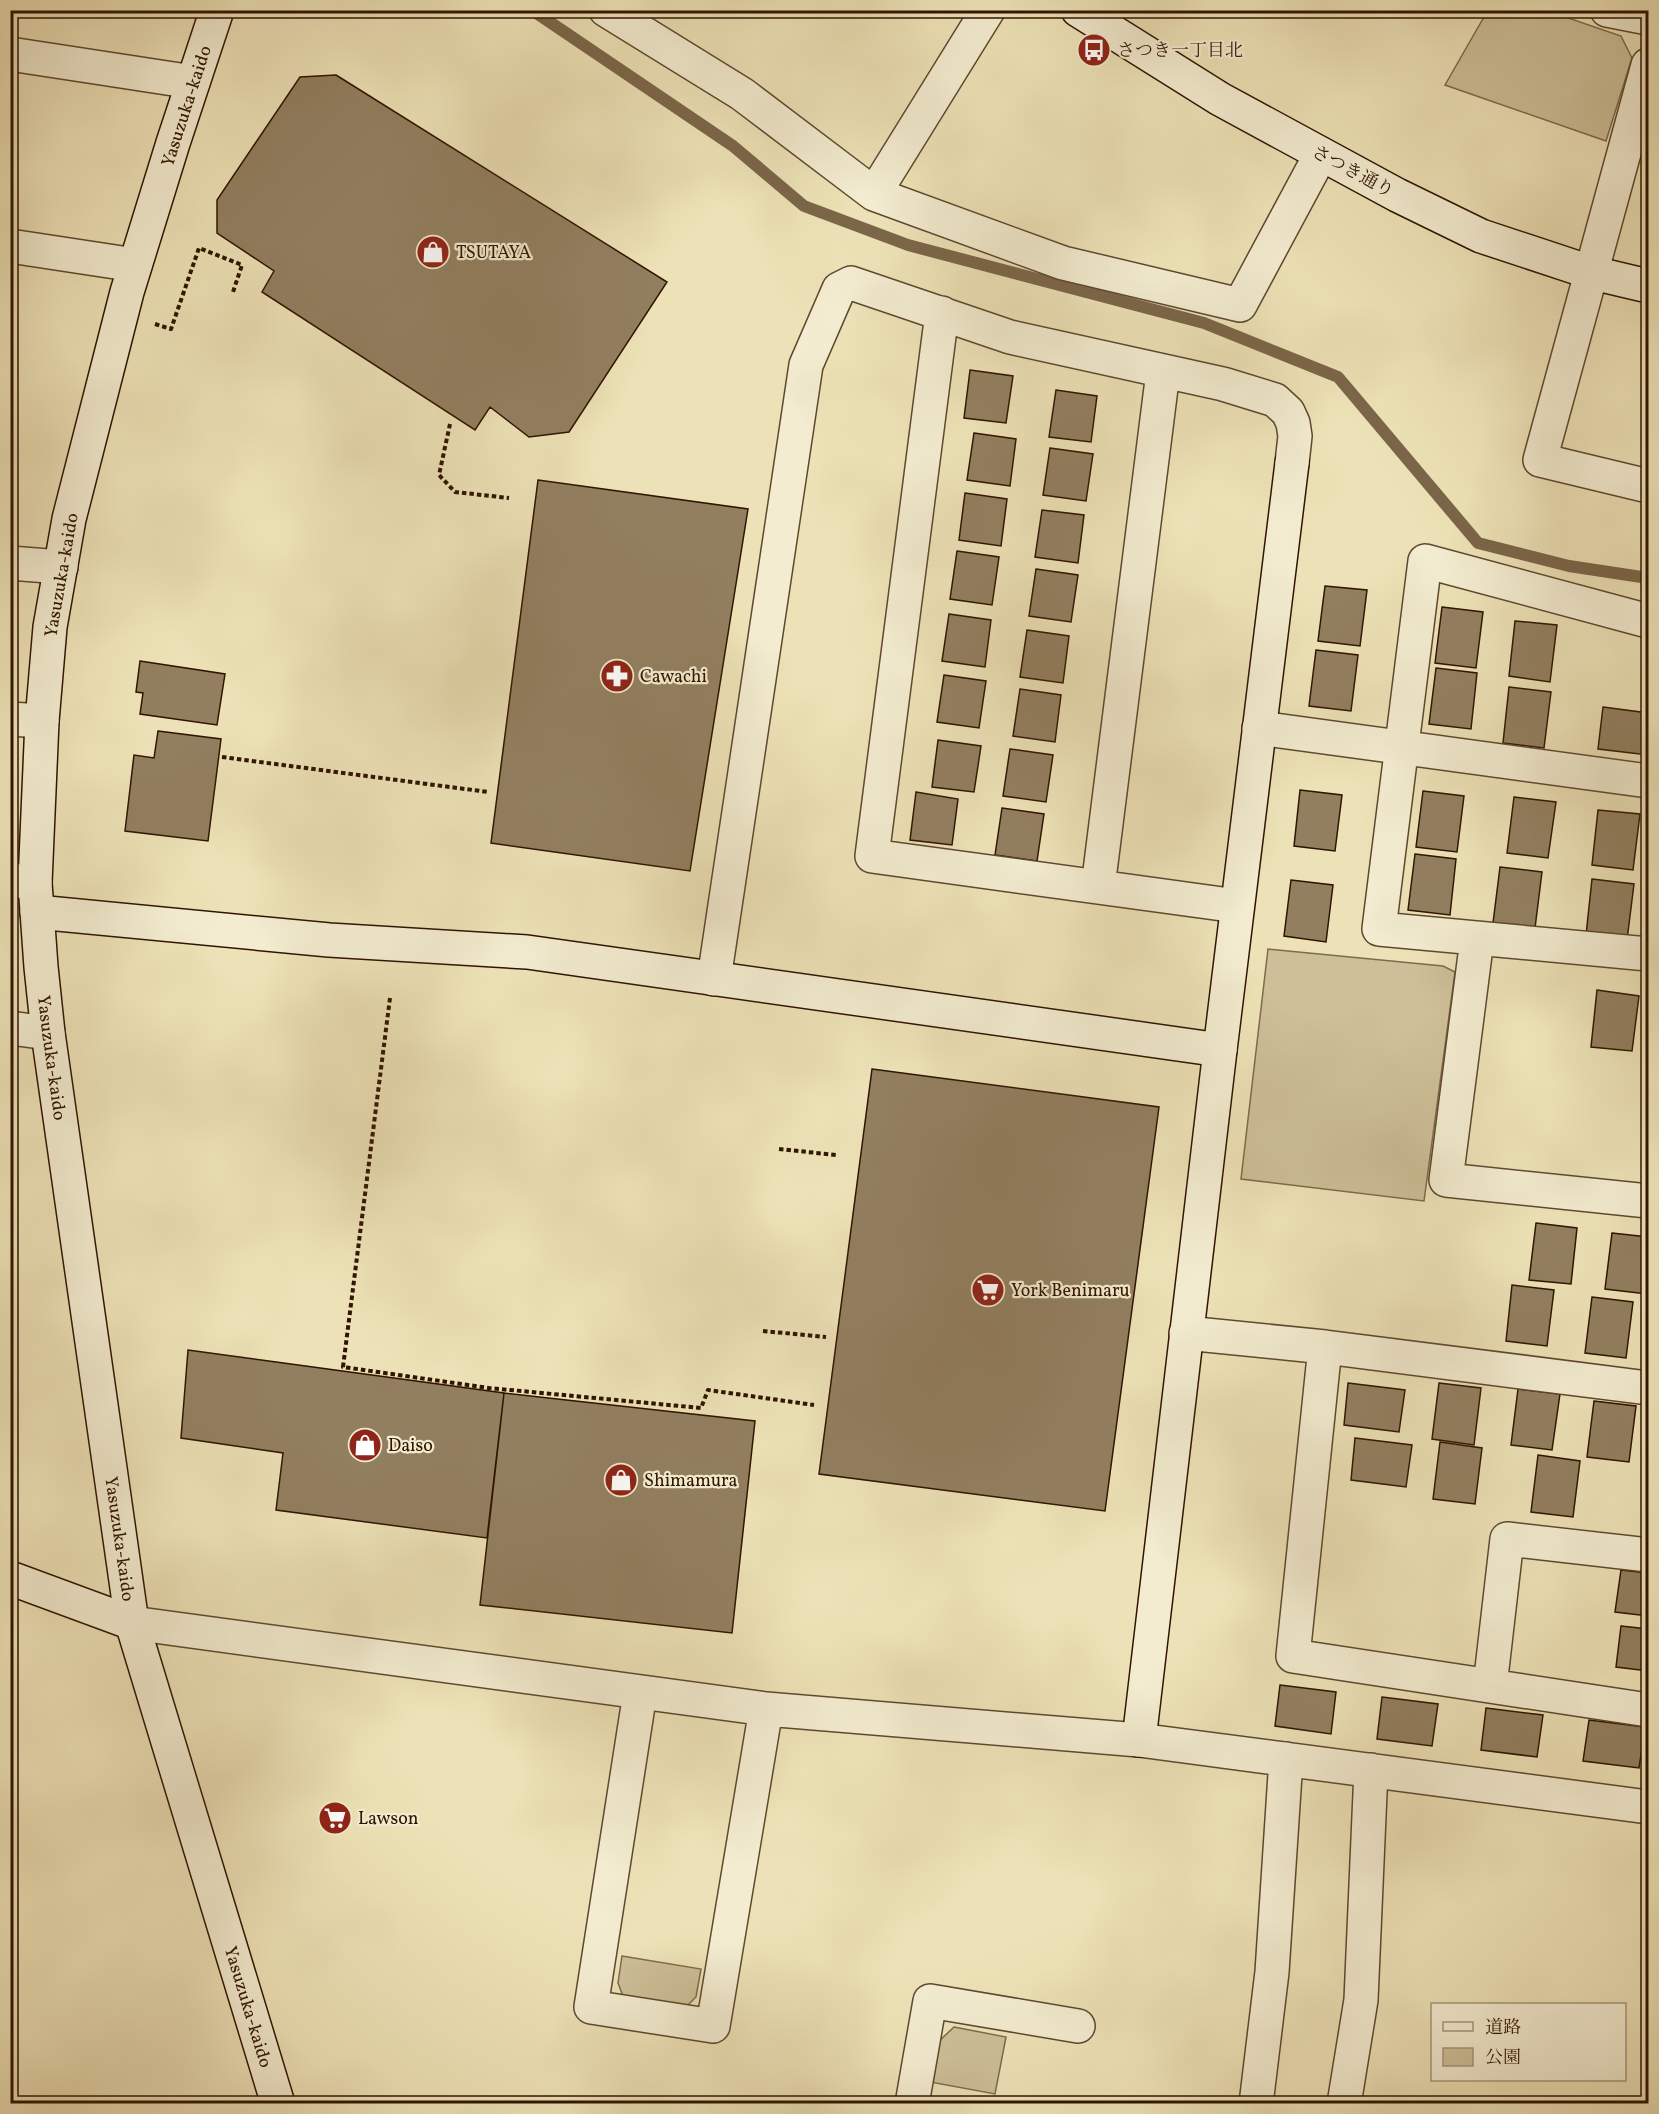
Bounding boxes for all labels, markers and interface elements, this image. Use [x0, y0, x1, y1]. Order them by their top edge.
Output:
bus stop icon: さつき一丁目北 [1076, 32, 1112, 68]
place label: さつき一丁目北 [1117, 39, 1243, 64]
street label: Yasuzuka-kaido [156, 43, 219, 170]
street label: さつき通り [1307, 140, 1398, 204]
shop icon: TSUTAYA [415, 234, 451, 270]
place label: TSUTAYA [456, 241, 531, 266]
street label: Yasuzuka-kaido [39, 511, 86, 639]
pharmacy icon: Cawachi [599, 658, 635, 694]
place label: Cawachi [640, 665, 707, 690]
street label: Yasuzuka-kaido [30, 994, 71, 1122]
supermarket icon: York Benimaru [970, 1272, 1006, 1308]
place label: York Benimaru [1011, 1279, 1130, 1304]
shop icon: Daiso [347, 1427, 383, 1463]
place label: Daiso [388, 1434, 433, 1459]
shop icon: Shimamura [603, 1462, 639, 1498]
place label: Shimamura [644, 1469, 738, 1494]
street label: Yasuzuka-kaido [97, 1475, 140, 1603]
supermarket icon: Lawson [317, 1800, 353, 1836]
place label: Lawson [358, 1807, 419, 1832]
street label: Yasuzuka-kaido [217, 1943, 277, 2071]
legend [1431, 2003, 1626, 2081]
text: 道路 [1485, 2016, 1521, 2041]
text: 公園 [1485, 2046, 1521, 2071]

